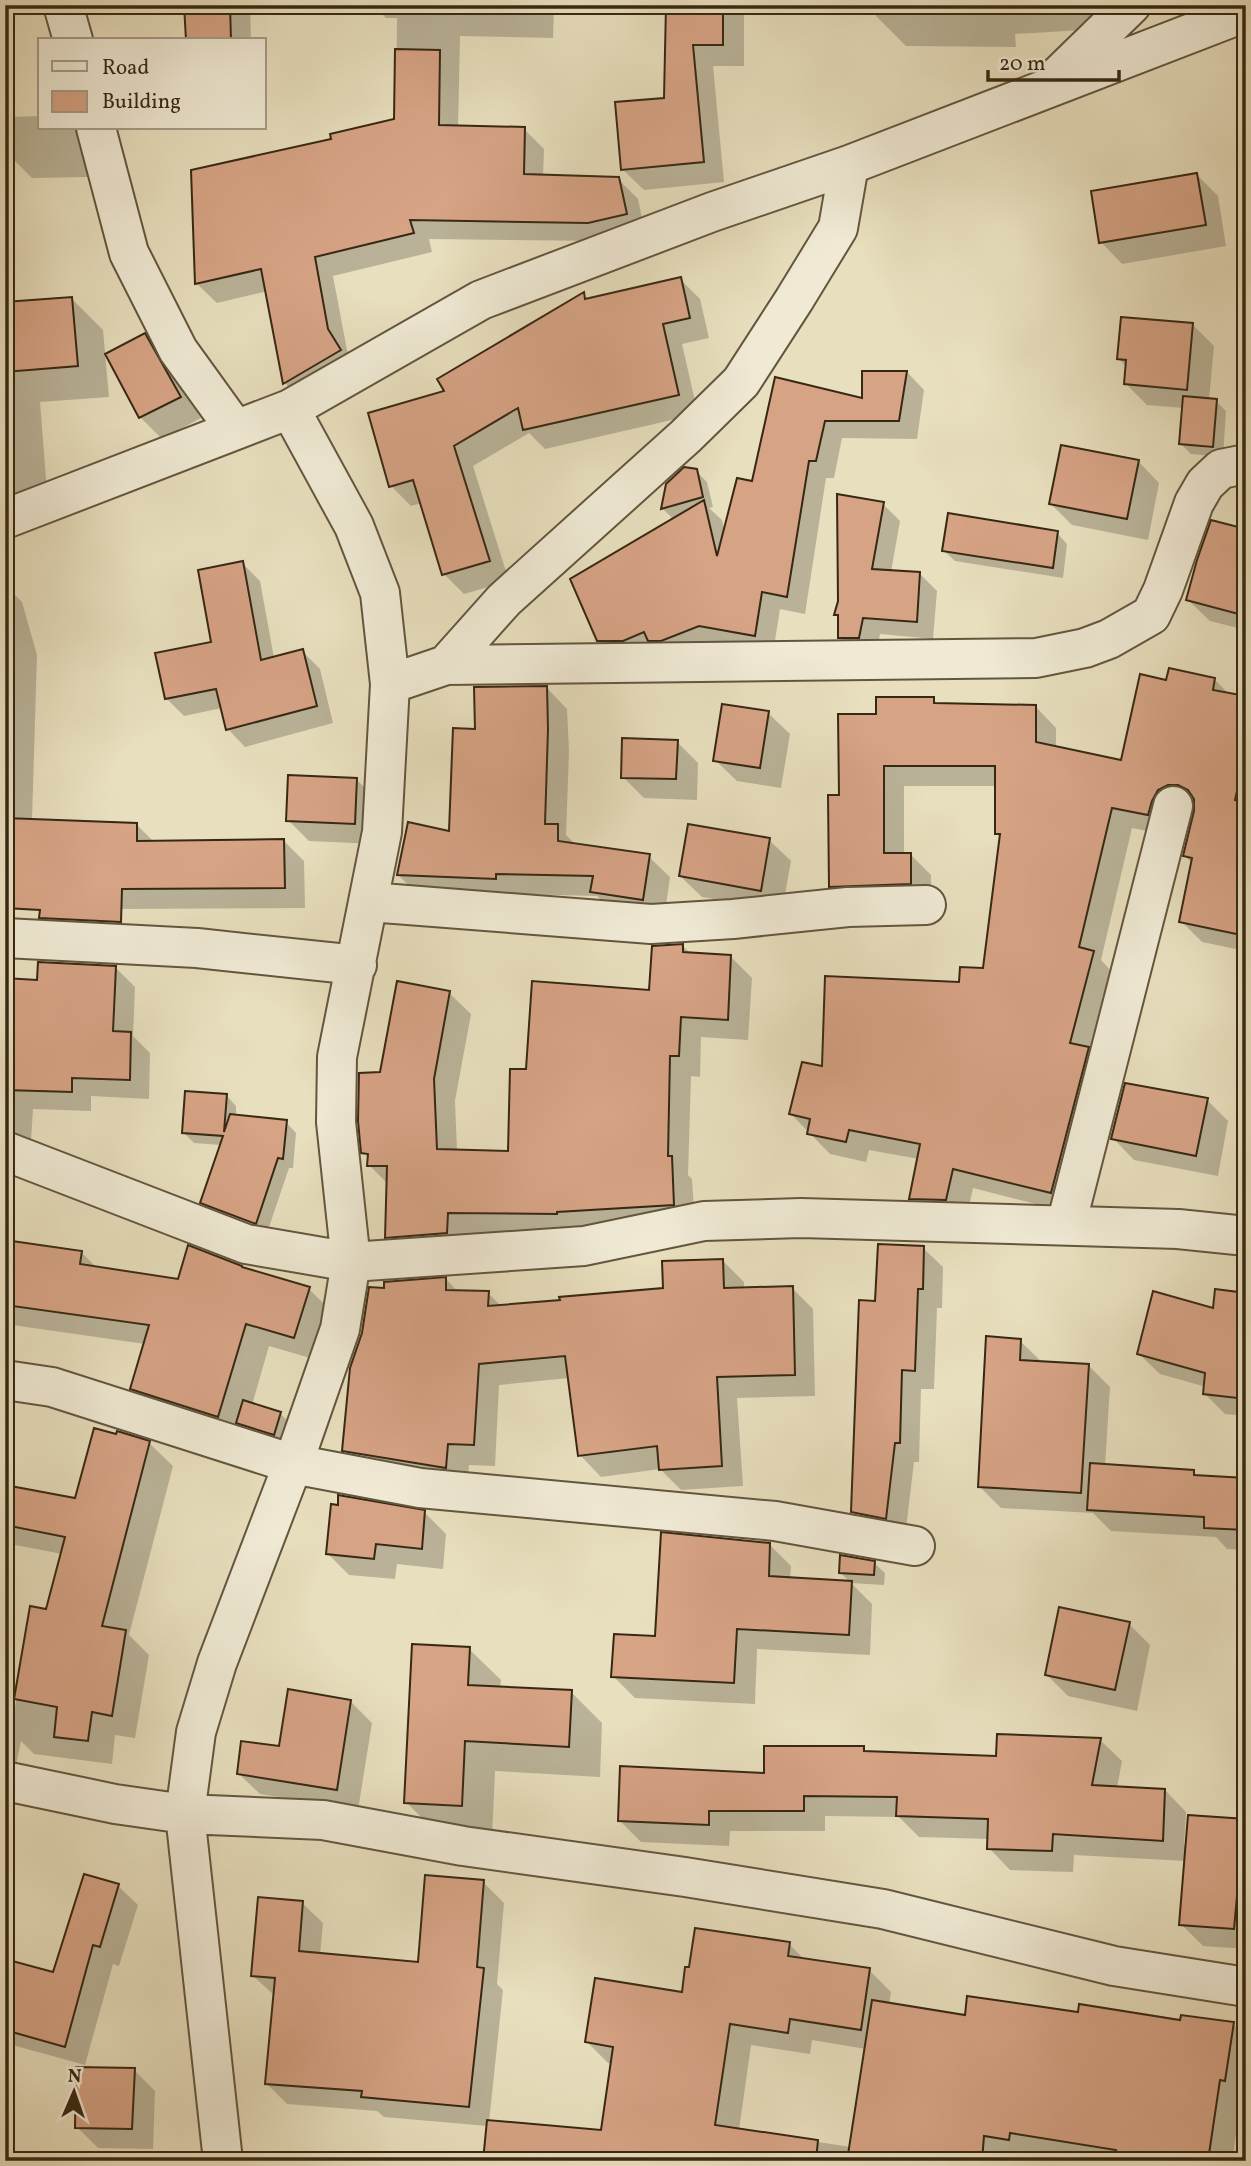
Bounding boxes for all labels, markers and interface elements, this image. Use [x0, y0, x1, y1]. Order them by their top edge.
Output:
legend [38, 38, 266, 130]
scale bar [988, 38, 1120, 82]
text: 20 m [999, 50, 1045, 79]
text: Road [102, 54, 149, 83]
text: Building [102, 88, 181, 117]
north arrow [38, 2058, 108, 2128]
text: N [67, 2064, 82, 2090]

